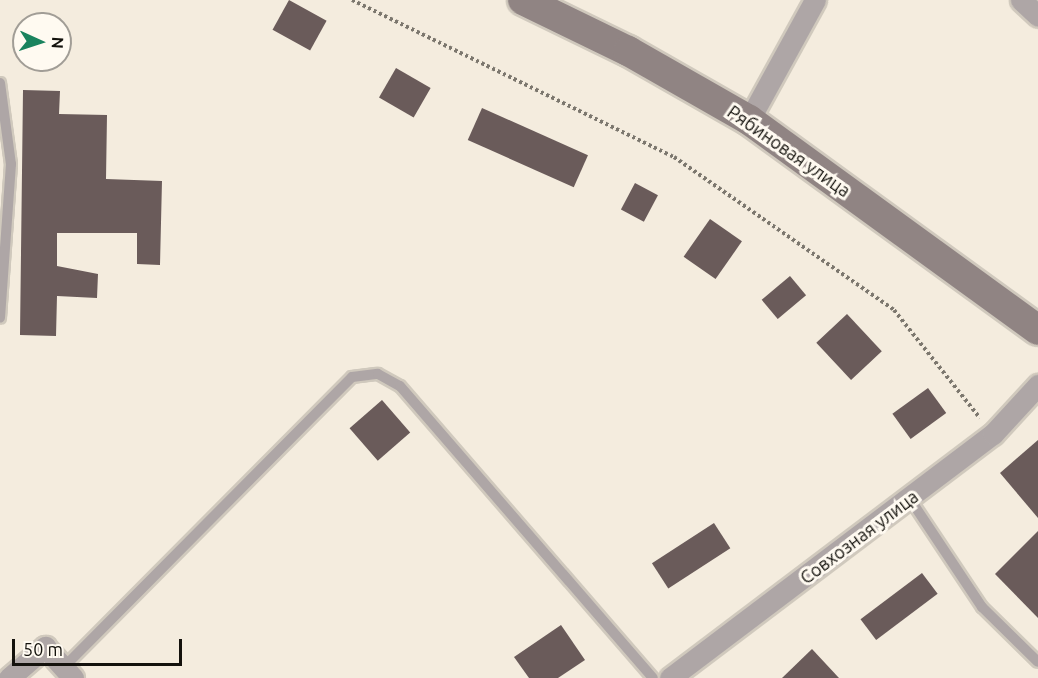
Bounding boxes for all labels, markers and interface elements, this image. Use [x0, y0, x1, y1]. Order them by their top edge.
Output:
north arrow [12, 12, 72, 72]
text: N [49, 36, 67, 49]
street label: Рябиновая улица [723, 101, 855, 201]
street label: Совхозная улица [796, 486, 922, 588]
scale bar [15, 627, 184, 665]
text: 50 m [23, 639, 63, 659]

